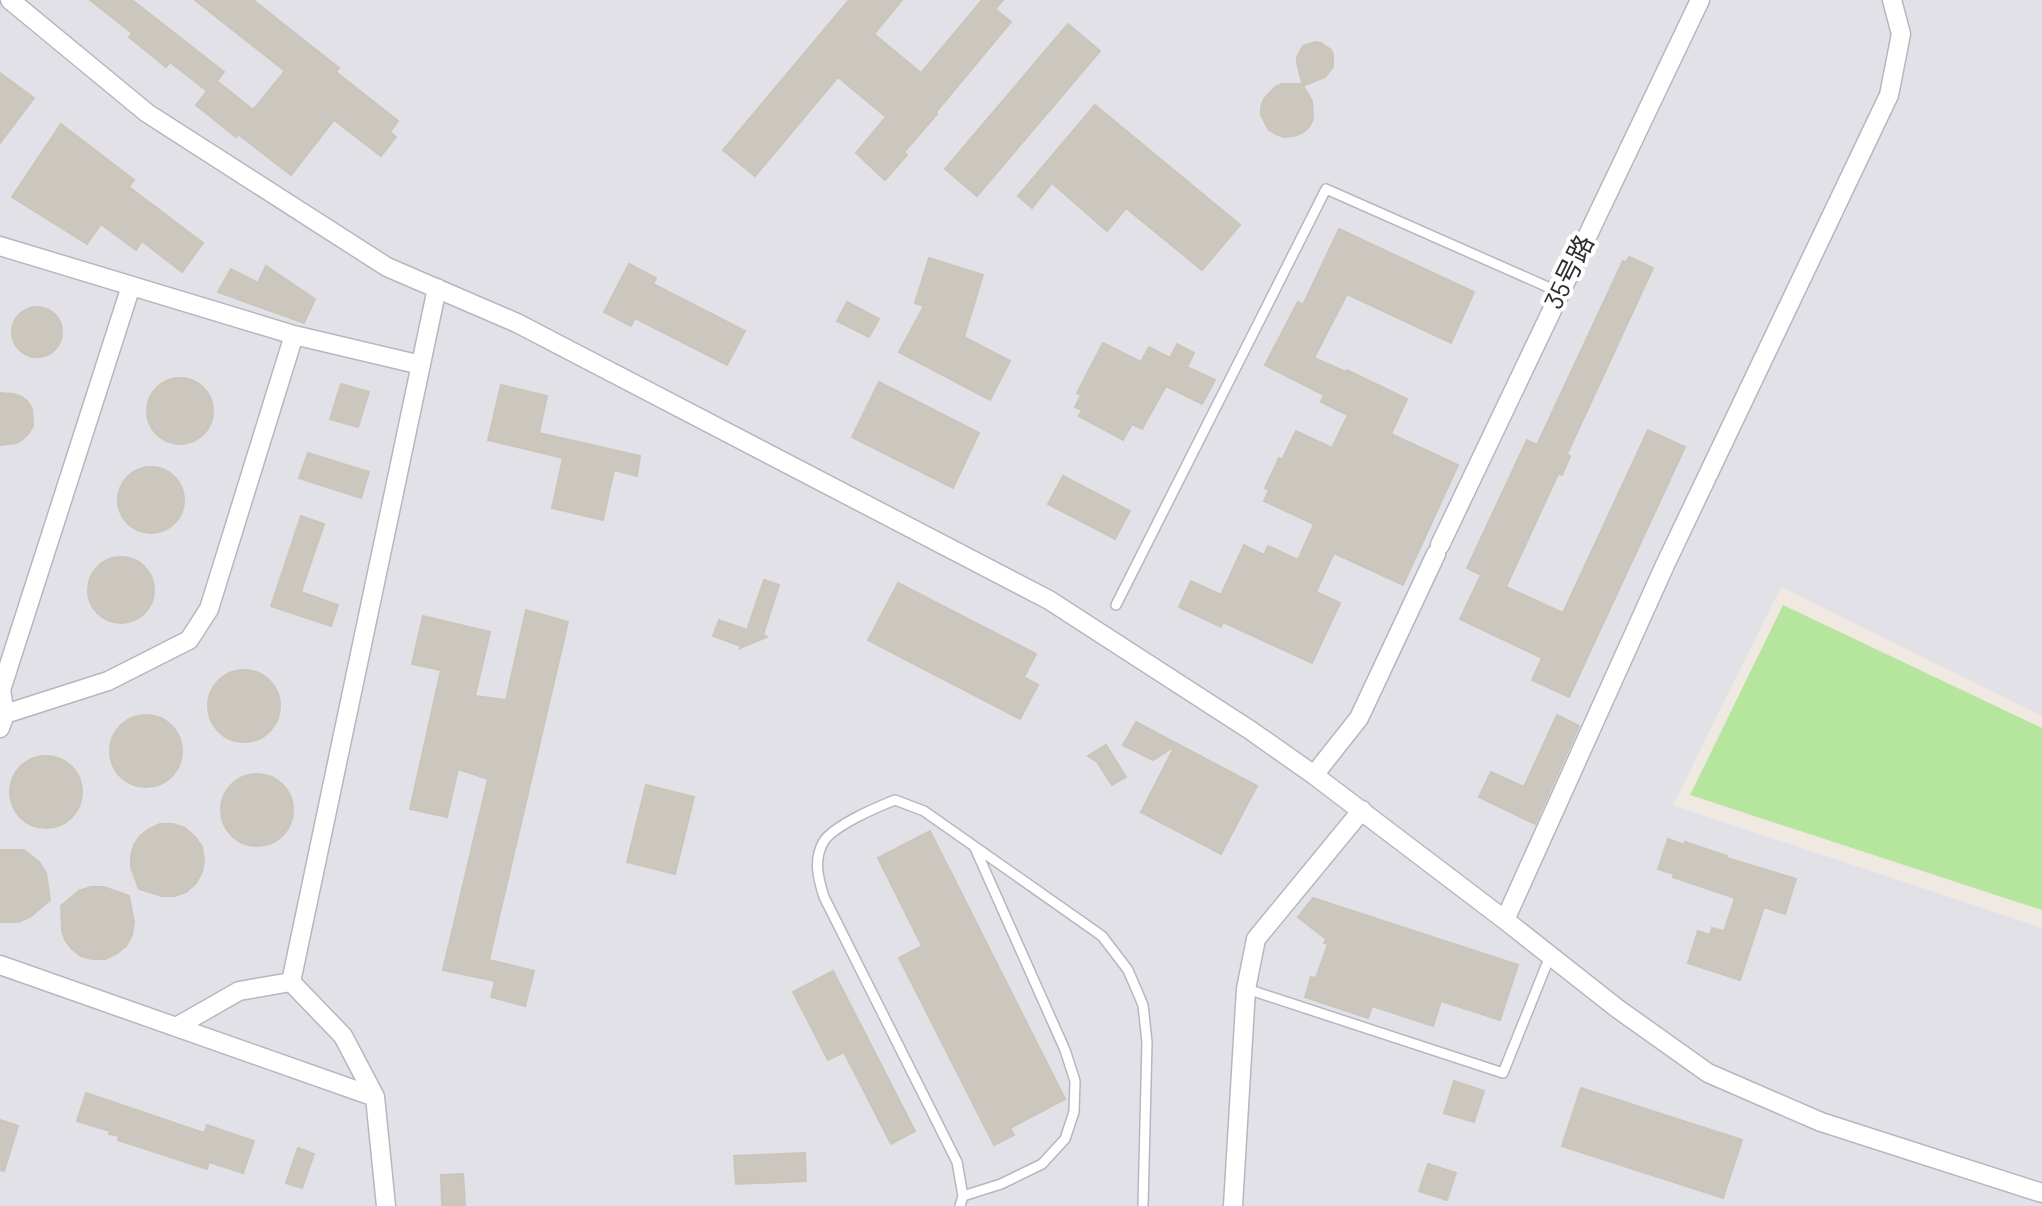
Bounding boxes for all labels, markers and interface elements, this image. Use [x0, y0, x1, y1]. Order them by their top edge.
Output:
street label: 35号路 [1536, 229, 1599, 314]

